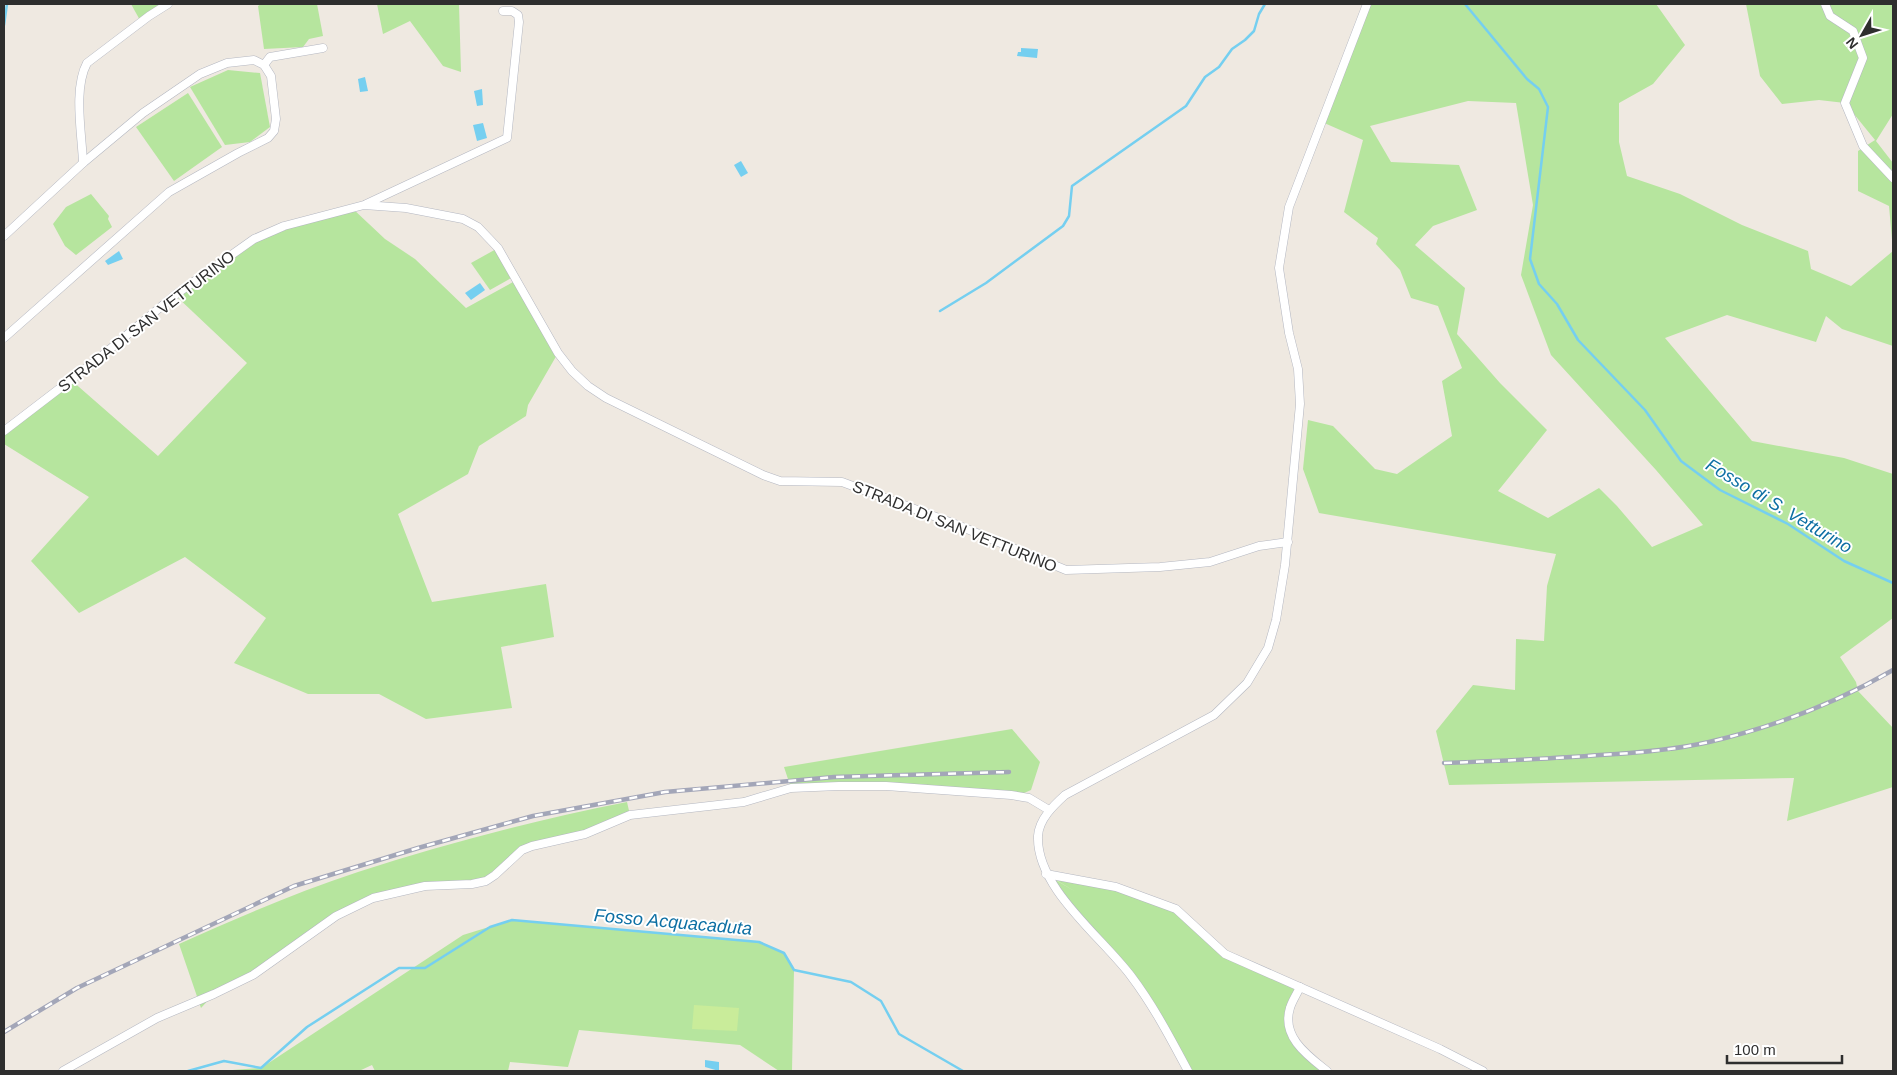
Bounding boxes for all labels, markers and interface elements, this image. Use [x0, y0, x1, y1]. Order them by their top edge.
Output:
north arrow [1837, 10, 1887, 60]
text: N [1842, 34, 1861, 52]
street label: STRADA DI SAN VETTURINO [55, 247, 238, 395]
water label: Fosso di S. Vetturino [1703, 455, 1855, 557]
street label: STRADA DI SAN VETTURINO [850, 478, 1059, 575]
water label: Fosso Acquacaduta [593, 905, 753, 939]
scale bar [1727, 1032, 1842, 1064]
text: 100 m [1734, 1041, 1776, 1058]

